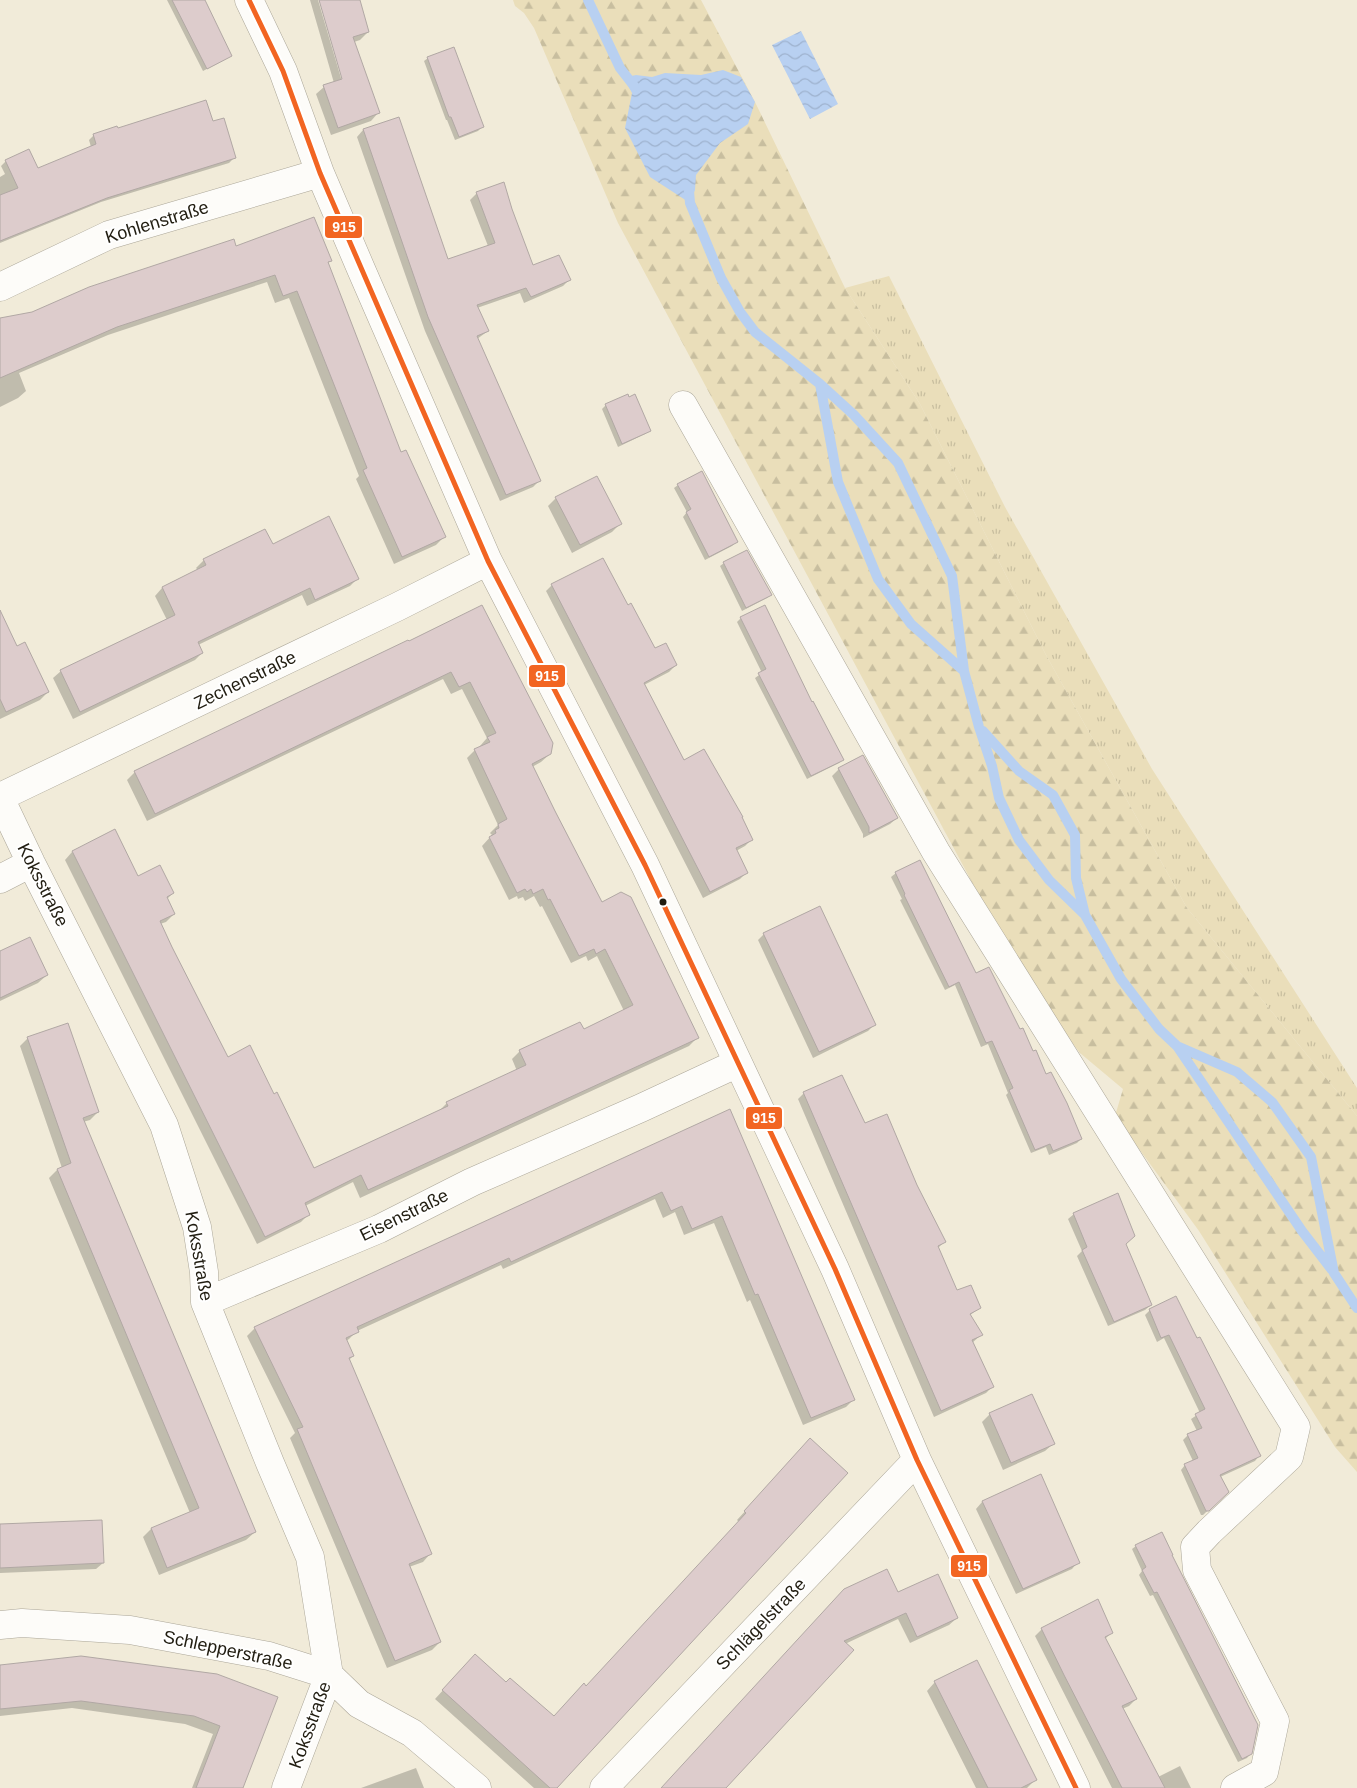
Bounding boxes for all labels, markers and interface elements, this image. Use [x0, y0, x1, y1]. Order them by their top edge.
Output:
street label: Kohlenstraße [103, 197, 211, 247]
line badge: 915 [324, 215, 363, 239]
text: 915 [332, 219, 356, 235]
street label: Zechenstraße [191, 647, 299, 713]
line badge: 915 [528, 664, 566, 688]
text: 915 [535, 668, 559, 684]
street label: Koksstraße [13, 840, 73, 930]
unlabelled marker [658, 897, 668, 907]
line badge: 915 [745, 1106, 783, 1130]
text: 915 [752, 1110, 776, 1126]
street label: Eisenstraße [356, 1185, 452, 1245]
street label: Koksstraße [181, 1209, 217, 1303]
line badge: 915 [950, 1554, 988, 1578]
text: 915 [957, 1558, 981, 1574]
street label: Schlägelstraße [712, 1574, 810, 1674]
street label: Schlepperstraße [161, 1626, 295, 1674]
street label: Koksstraße [285, 1679, 335, 1771]

